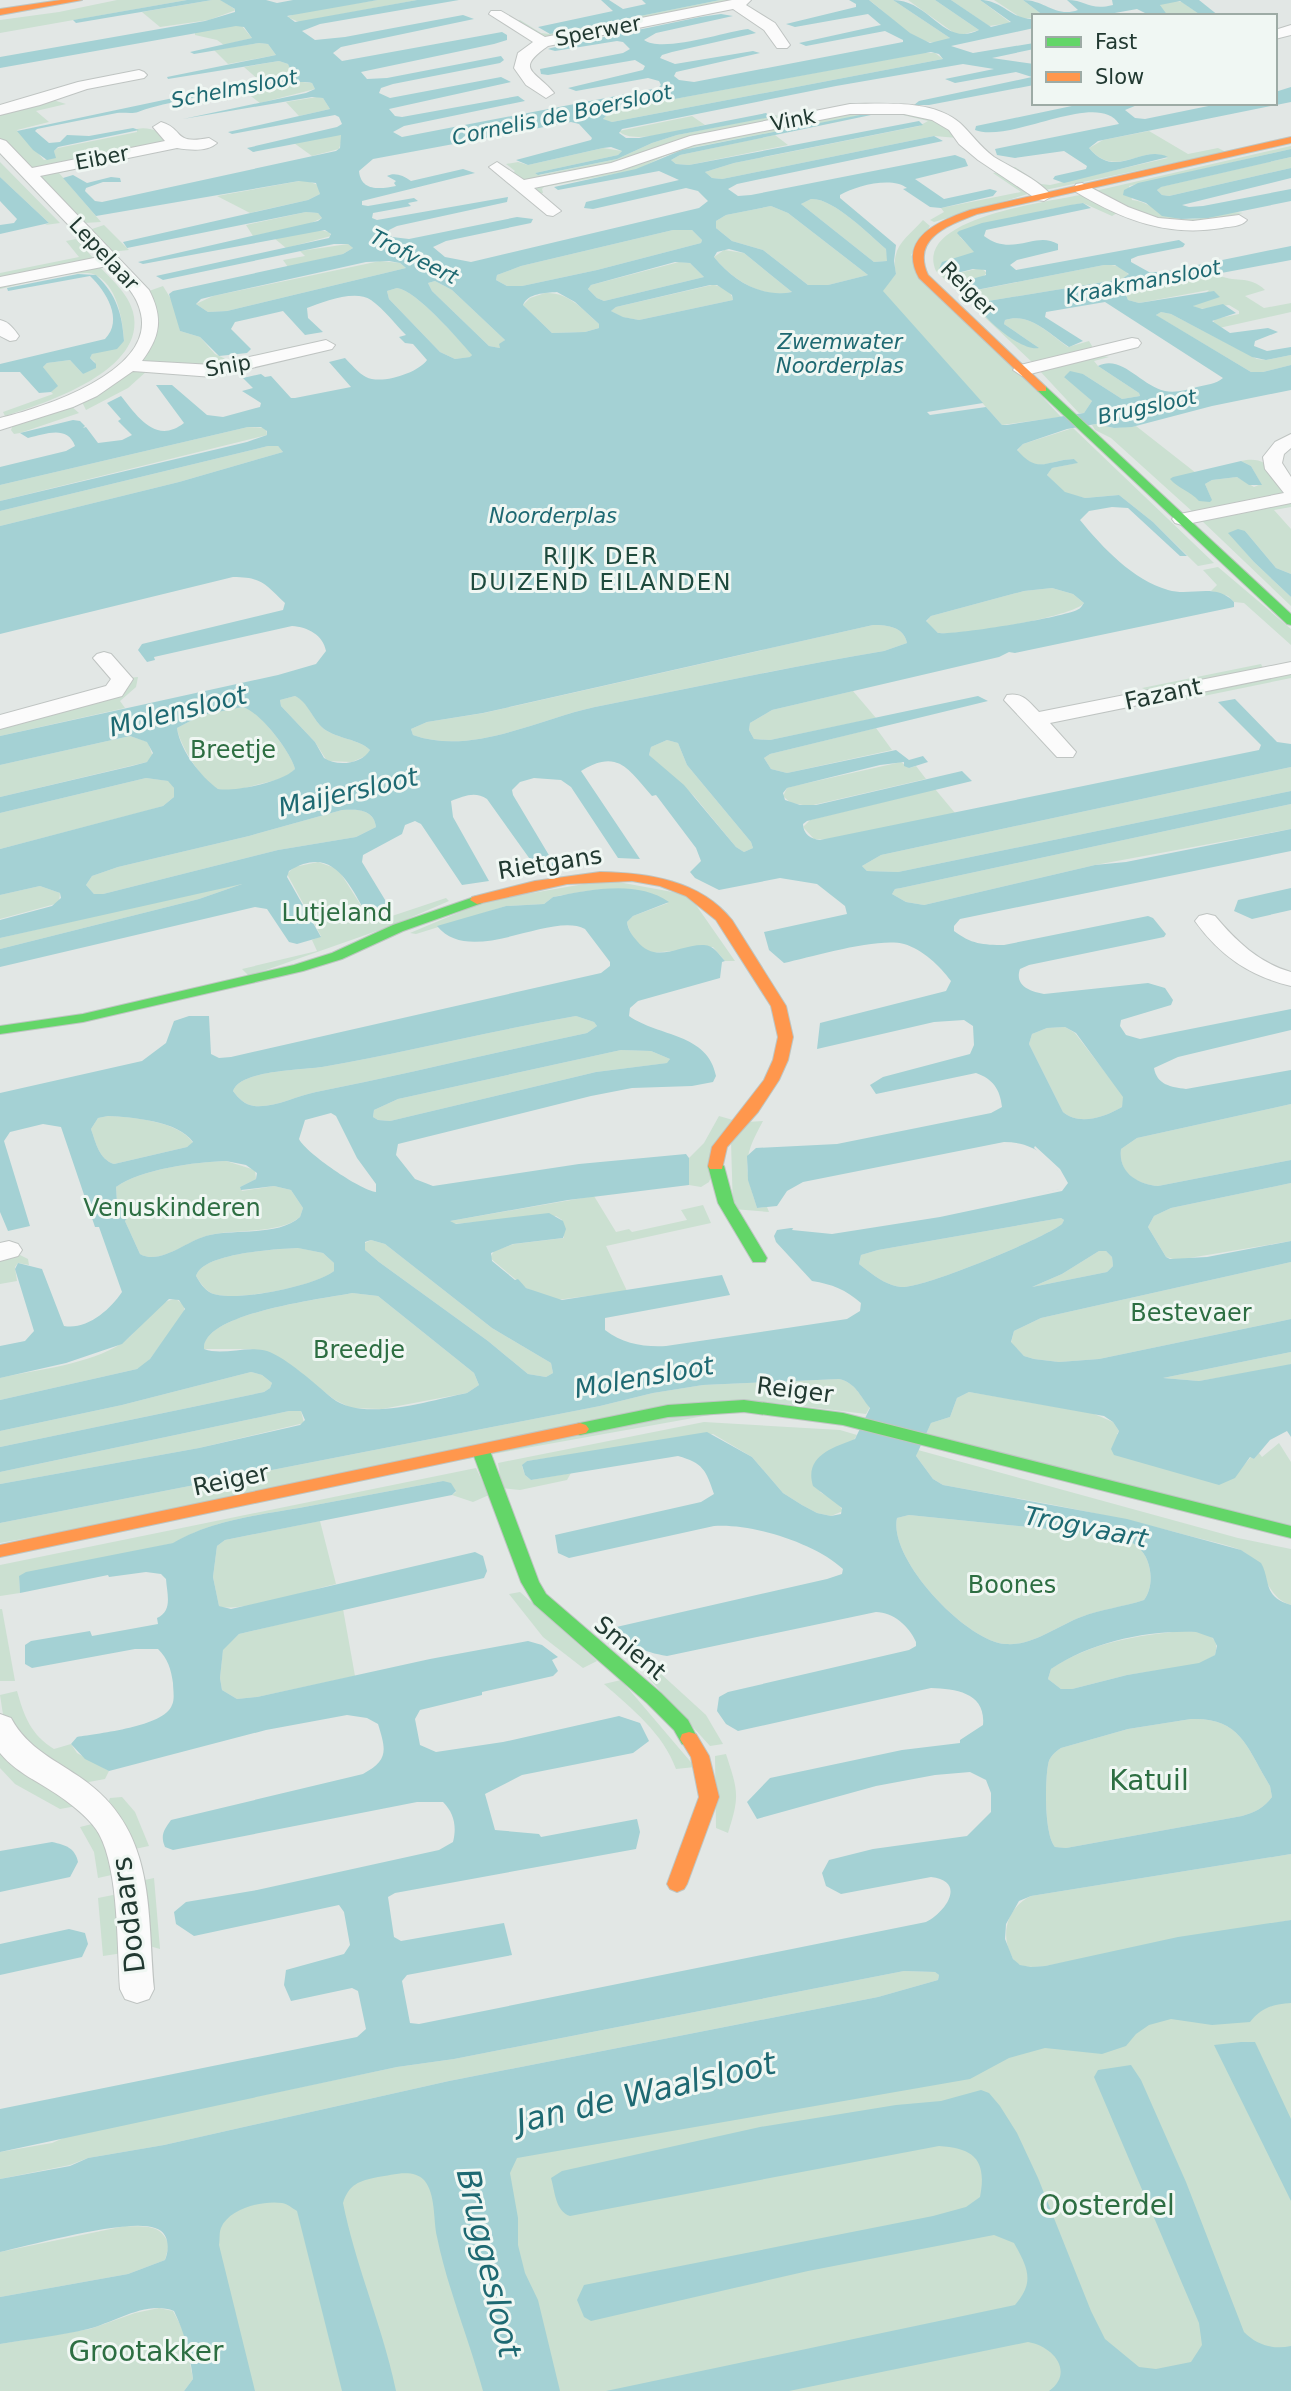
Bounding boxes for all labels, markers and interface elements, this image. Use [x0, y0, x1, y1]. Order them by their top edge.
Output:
street label: Sperwer [553, 11, 643, 51]
legend [1032, 14, 1277, 105]
text: Fast [1095, 30, 1137, 54]
water label: Schelmsloot [169, 65, 300, 113]
text: Slow [1095, 65, 1144, 89]
water label: Cornelis de Boersloot [450, 80, 675, 150]
street label: Vink [769, 104, 818, 136]
street label: Eiber [73, 141, 131, 175]
street label: Lepelaar [64, 213, 144, 296]
water label: Trofveert [366, 225, 463, 290]
water label: Kraakmansloot [1063, 255, 1223, 309]
street label: Reiger [936, 257, 1001, 322]
water label: Zwemwater Noorderplas [776, 330, 904, 378]
street label: Snip [203, 350, 253, 382]
water label: Brugsloot [1095, 385, 1199, 429]
water label: Noorderplas [489, 504, 617, 528]
district label: RIJK DER DUIZEND EILANDEN [470, 543, 732, 595]
street label: Fazant [1122, 672, 1204, 716]
water label: Molensloot [106, 679, 251, 743]
park label: Breetje [190, 736, 276, 764]
water label: Maijersloot [275, 761, 421, 823]
street label: Rietgans [496, 841, 604, 885]
park label: Lutjeland [282, 899, 392, 927]
park label: Venuskinderen [83, 1194, 261, 1222]
park label: Bestevaer [1130, 1299, 1252, 1327]
park label: Breedje [313, 1336, 405, 1364]
water label: Molensloot [572, 1350, 717, 1404]
street label: Reiger [755, 1371, 835, 1409]
street label: Reiger [190, 1458, 272, 1502]
water label: Trogvaart [1022, 1500, 1151, 1554]
park label: Boones [968, 1571, 1056, 1599]
street label: Smient [589, 1610, 671, 1686]
park label: Katuil [1109, 1764, 1189, 1797]
street label: Dodaars [105, 1855, 152, 1975]
water label: Jan de Waalsloot [507, 2043, 781, 2142]
water label: Bruggesloot [449, 2165, 530, 2363]
park label: Oosterdel [1039, 2189, 1175, 2222]
park label: Grootakker [68, 2335, 224, 2368]

